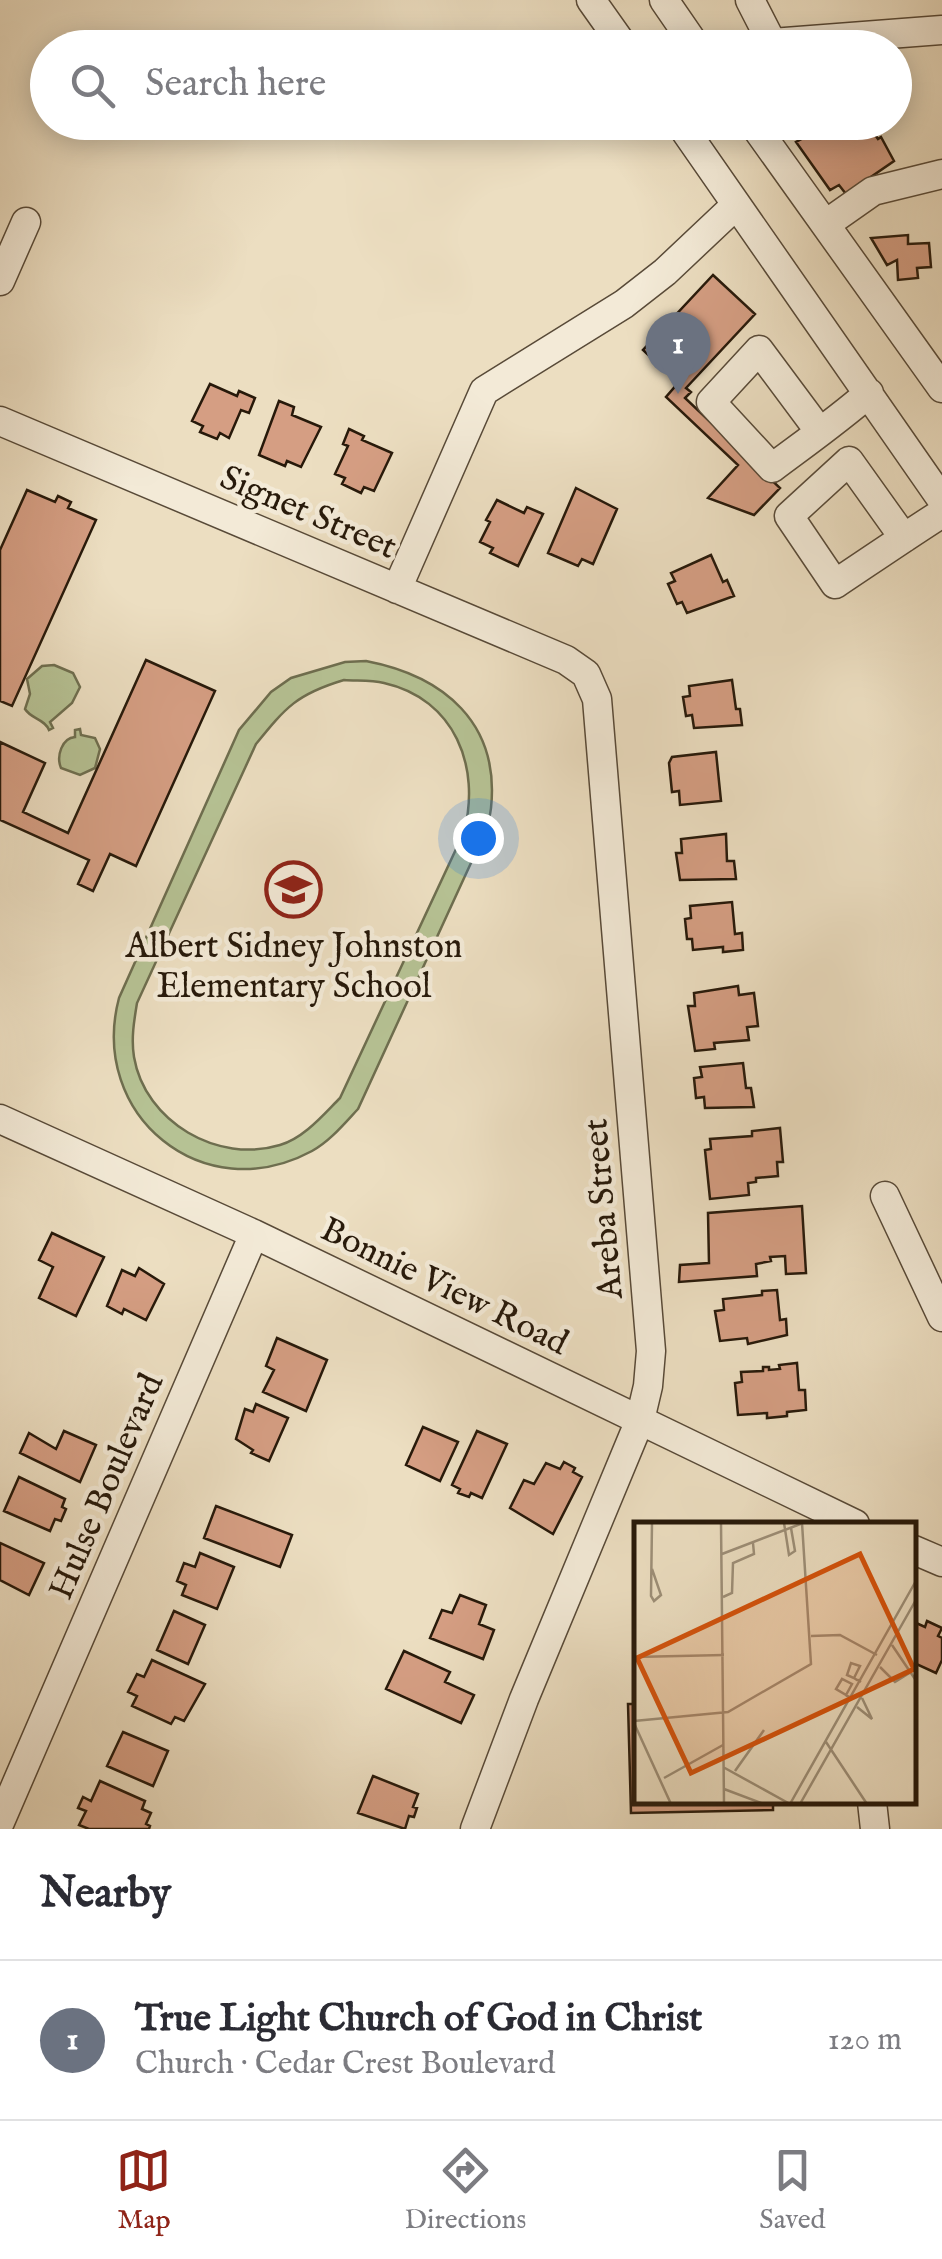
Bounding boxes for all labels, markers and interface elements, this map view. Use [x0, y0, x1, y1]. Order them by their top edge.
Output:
search box [30, 30, 912, 140]
icon: search [65, 58, 120, 113]
text: Search here [145, 61, 326, 109]
pin: 1 [646, 312, 710, 394]
street label: Signet Street [213, 456, 403, 571]
your location [453, 813, 504, 864]
school or university icon: Albert Sidney Johnston Elementary School [264, 859, 324, 919]
place label: Albert Sidney Johnston Elementary School [125, 925, 462, 1010]
street label: Areba Street [574, 1117, 635, 1302]
street label: Bonnie View Road [313, 1208, 575, 1367]
street label: Hulse Boulevard [40, 1367, 175, 1607]
inset map [634, 1522, 917, 1804]
text: Nearby [40, 1868, 171, 1921]
text: True Light Church of God in Christ [135, 1996, 702, 2044]
text: 1 [67, 2020, 78, 2061]
text: 120 m [828, 2020, 902, 2061]
text: Church · Cedar Crest Boulevard [135, 2044, 555, 2085]
tab: Map [116, 2143, 171, 2238]
tab: Directions [404, 2143, 526, 2238]
tab: Saved [759, 2143, 826, 2238]

